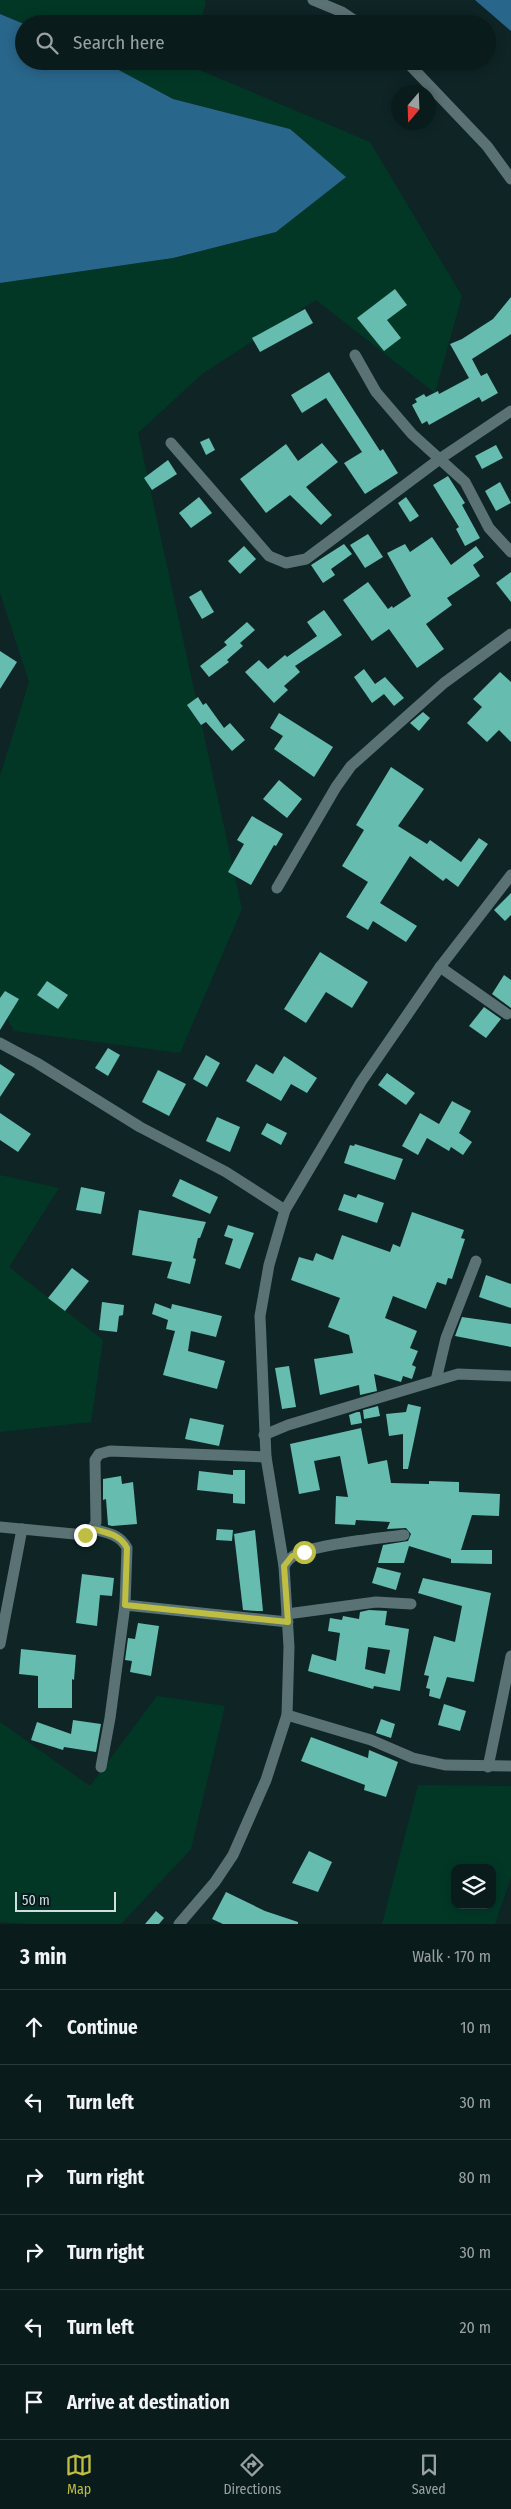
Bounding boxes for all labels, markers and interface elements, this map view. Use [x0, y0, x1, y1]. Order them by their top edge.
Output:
search box [15, 15, 496, 70]
icon: search [33, 29, 61, 57]
text: Search here [73, 31, 165, 54]
north arrow [391, 85, 436, 130]
route end [74, 1524, 97, 1547]
route start [293, 1541, 316, 1564]
map controls [451, 1864, 496, 1909]
button: layers [451, 1864, 496, 1909]
scale bar [15, 1889, 116, 1912]
text: 50 m [22, 1892, 50, 1909]
text: 3 min [20, 1944, 67, 1970]
text: Walk · 170 m [412, 1947, 491, 1966]
icon: ahead [20, 2013, 48, 2041]
text: Continue [67, 2016, 138, 2039]
text: 10 m [460, 2018, 491, 2037]
icon: left [20, 2088, 48, 2116]
text: Turn left [67, 2091, 134, 2114]
text: 30 m [459, 2093, 491, 2112]
icon: right [20, 2163, 48, 2191]
text: Turn right [67, 2166, 144, 2189]
text: 80 m [459, 2168, 491, 2187]
icon: right [20, 2238, 48, 2266]
text: Turn right [67, 2241, 144, 2264]
text: 30 m [459, 2243, 491, 2262]
icon: left [20, 2313, 48, 2341]
text: Turn left [67, 2316, 134, 2339]
text: 20 m [460, 2318, 491, 2337]
icon: arrive [20, 2388, 48, 2416]
text: Arrive at destination [67, 2391, 230, 2414]
tab: Map [65, 2451, 93, 2498]
tab: Directions [223, 2451, 281, 2498]
tab: Saved [412, 2451, 446, 2498]

